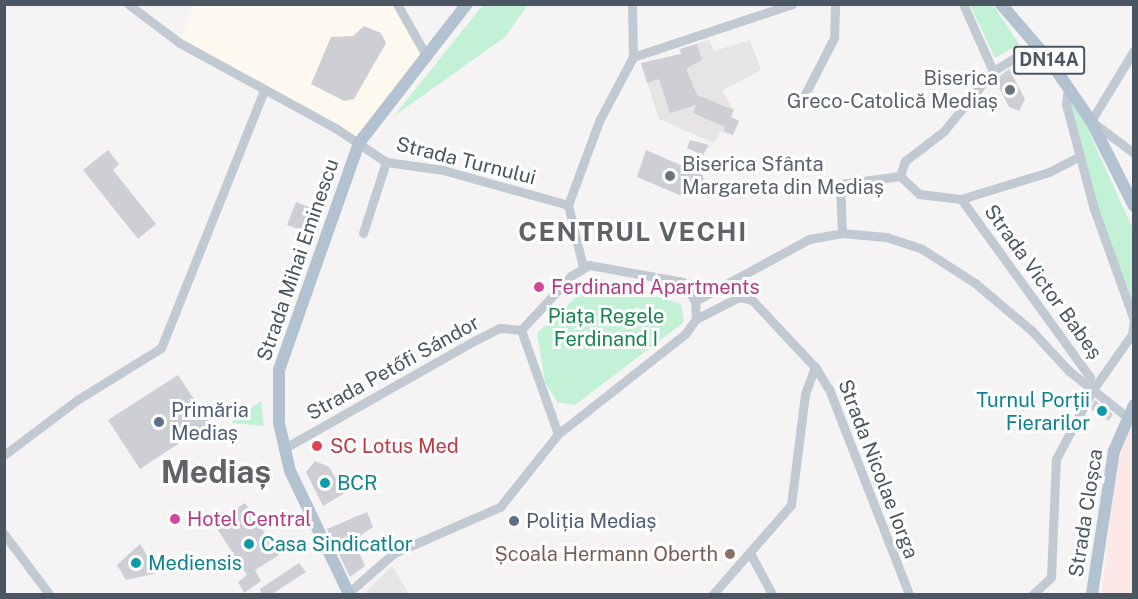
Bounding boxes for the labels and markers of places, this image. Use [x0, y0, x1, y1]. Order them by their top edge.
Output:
place label: Biserica Greco-Catolică Mediaș [787, 66, 998, 113]
marker: Biserica Greco-Catolică Mediaș [1003, 83, 1017, 97]
place label: Biserica Sfânta Margareta din Mediaș [682, 152, 884, 199]
marker: Biserica Sfânta Margareta din Mediaș [663, 169, 677, 183]
place label: Ferdinand Apartments [551, 275, 760, 299]
marker: Ferdinand Apartments [532, 280, 546, 294]
place label: Turnul Porții Fierarilor [976, 388, 1090, 435]
place label: Primăria Mediaș [171, 398, 249, 445]
marker: Turnul Porții Fierarilor [1095, 404, 1109, 418]
marker: Primăria Mediaș [152, 415, 166, 429]
place label: SC Lotus Med [330, 434, 459, 458]
marker: SC Lotus Med [308, 437, 326, 455]
place label: BCR [337, 471, 378, 495]
marker: BCR [318, 476, 332, 490]
place label: Hotel Central [187, 507, 311, 531]
place label: Poliția Mediaș [526, 509, 656, 533]
marker: Hotel Central [168, 512, 182, 526]
marker: Poliția Mediaș [507, 514, 521, 528]
place label: Casa Sindicatlor [261, 532, 413, 556]
marker: Casa Sindicatlor [242, 537, 256, 551]
place label: Școala Hermann Oberth [494, 542, 718, 566]
marker: Școala Hermann Oberth [723, 547, 737, 561]
place label: Mediensis [148, 551, 242, 575]
marker: Mediensis [129, 556, 143, 570]

